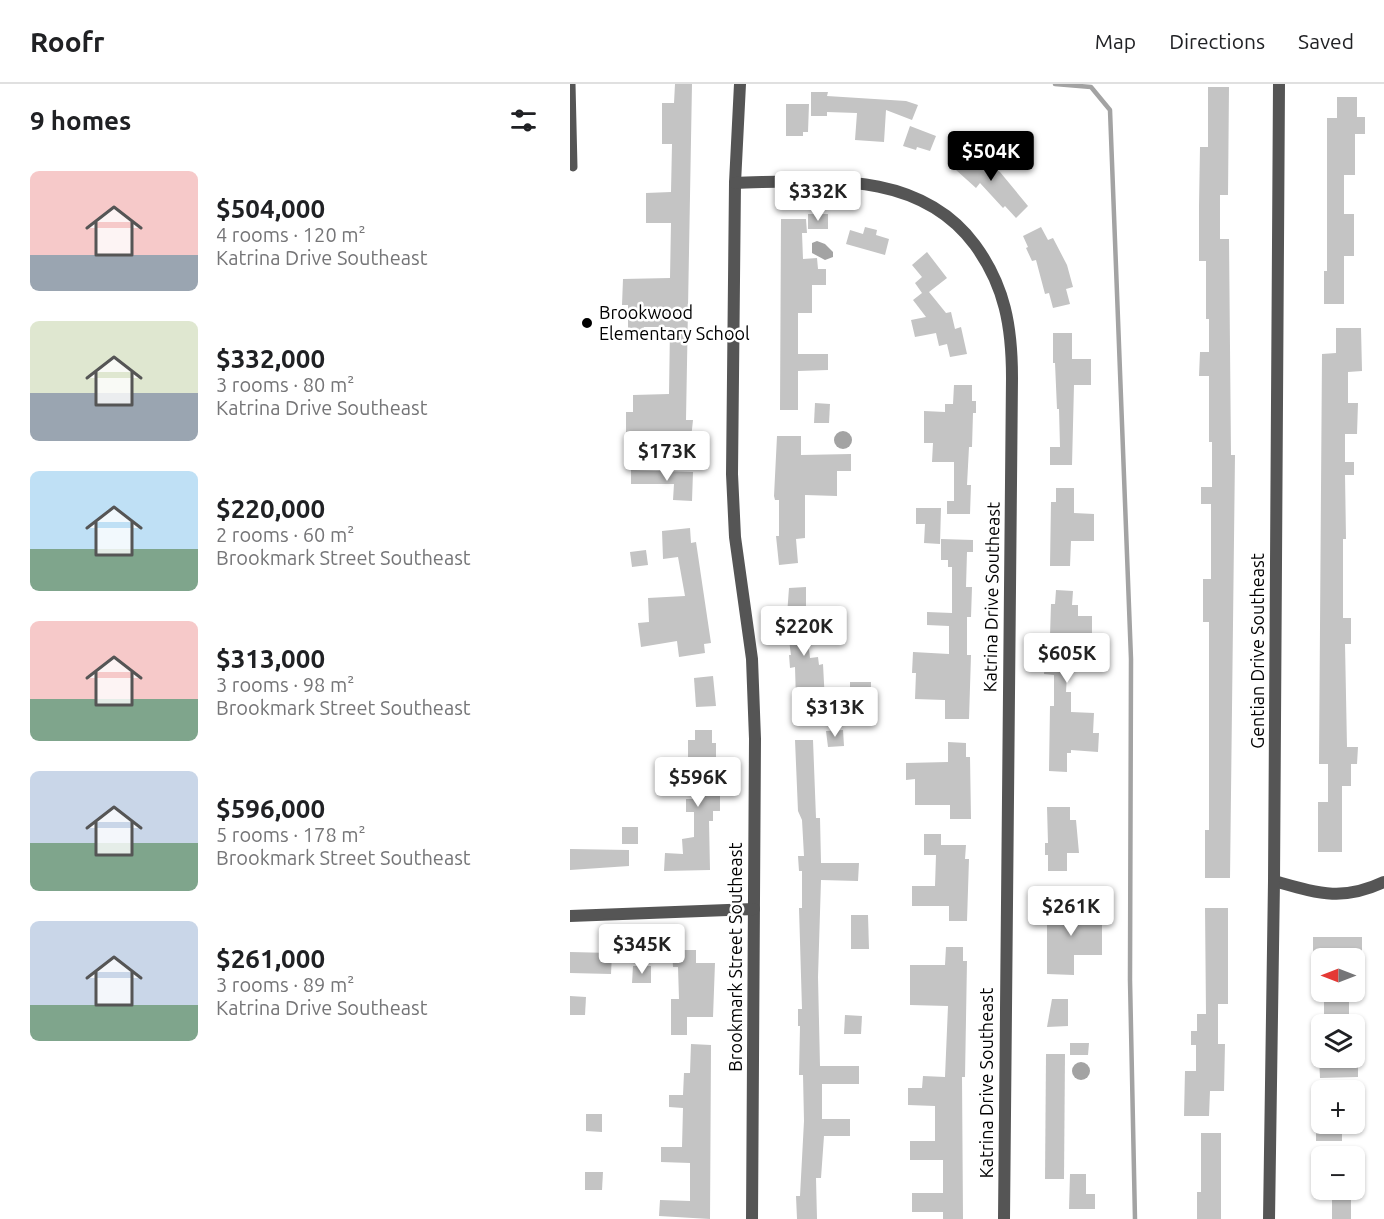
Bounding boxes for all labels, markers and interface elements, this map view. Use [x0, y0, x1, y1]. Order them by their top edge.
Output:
text: Roofr [30, 26, 105, 57]
text: Map [1095, 29, 1136, 53]
text: Directions [1169, 29, 1265, 53]
text: Saved [1298, 29, 1354, 53]
icon: filters [507, 104, 540, 137]
text: 9 homes [30, 106, 131, 135]
pin: $504K [949, 131, 1033, 182]
text: $504K [962, 139, 1020, 162]
pin: $332K [776, 171, 860, 222]
text: $332K [789, 179, 847, 202]
text: $504,000 [216, 194, 325, 223]
icon: home [78, 195, 150, 267]
text: 4 rooms · 120 m² [216, 223, 366, 246]
text: Katrina Drive Southeast [216, 246, 428, 269]
place label: Brookwood Elementary School [599, 302, 750, 343]
marker: Brookwood Elementary School [580, 316, 594, 330]
text: $332,000 [216, 344, 325, 373]
icon: home [78, 345, 150, 417]
text: 3 rooms · 80 m² [216, 373, 354, 396]
text: Katrina Drive Southeast [216, 396, 428, 419]
pin: $173K [625, 431, 709, 482]
text: $173K [638, 439, 696, 462]
text: $220,000 [216, 494, 325, 523]
icon: home [78, 495, 150, 567]
street label: Katrina Drive Southeast [979, 502, 1003, 692]
text: 2 rooms · 60 m² [216, 523, 354, 546]
text: Brookmark Street Southeast [216, 546, 471, 569]
street label: Gentian Drive Southeast [1247, 553, 1267, 749]
pin: $220K [762, 606, 846, 657]
text: $220K [775, 614, 833, 637]
pin: $605K [1025, 633, 1109, 684]
text: $605K [1038, 641, 1096, 664]
text: $313,000 [216, 644, 325, 673]
icon: home [78, 645, 150, 717]
text: 3 rooms · 98 m² [216, 673, 354, 696]
pin: $313K [793, 687, 877, 738]
text: $313K [806, 695, 864, 718]
text: Brookmark Street Southeast [216, 696, 471, 719]
pin: $596K [656, 757, 740, 808]
text: $596K [669, 765, 727, 788]
text: $596,000 [216, 794, 325, 823]
icon: home [78, 795, 150, 867]
text: 5 rooms · 178 m² [216, 823, 366, 846]
street label: Brookmark Street Southeast [725, 842, 745, 1072]
text: Brookmark Street Southeast [216, 846, 471, 869]
pin: $261K [1029, 886, 1113, 937]
text: $261K [1042, 894, 1100, 917]
pin: $345K [600, 924, 684, 975]
text: $345K [613, 932, 671, 955]
text: $261,000 [216, 944, 325, 973]
icon: home [78, 945, 150, 1017]
north arrow [1311, 948, 1365, 1002]
map controls [1311, 948, 1365, 1200]
text: 3 rooms · 89 m² [216, 973, 354, 996]
street label: Katrina Drive Southeast [976, 988, 996, 1178]
text: Katrina Drive Southeast [216, 996, 428, 1019]
button: layers [1311, 1014, 1365, 1068]
button: + [1311, 1080, 1365, 1134]
button: − [1311, 1146, 1365, 1200]

